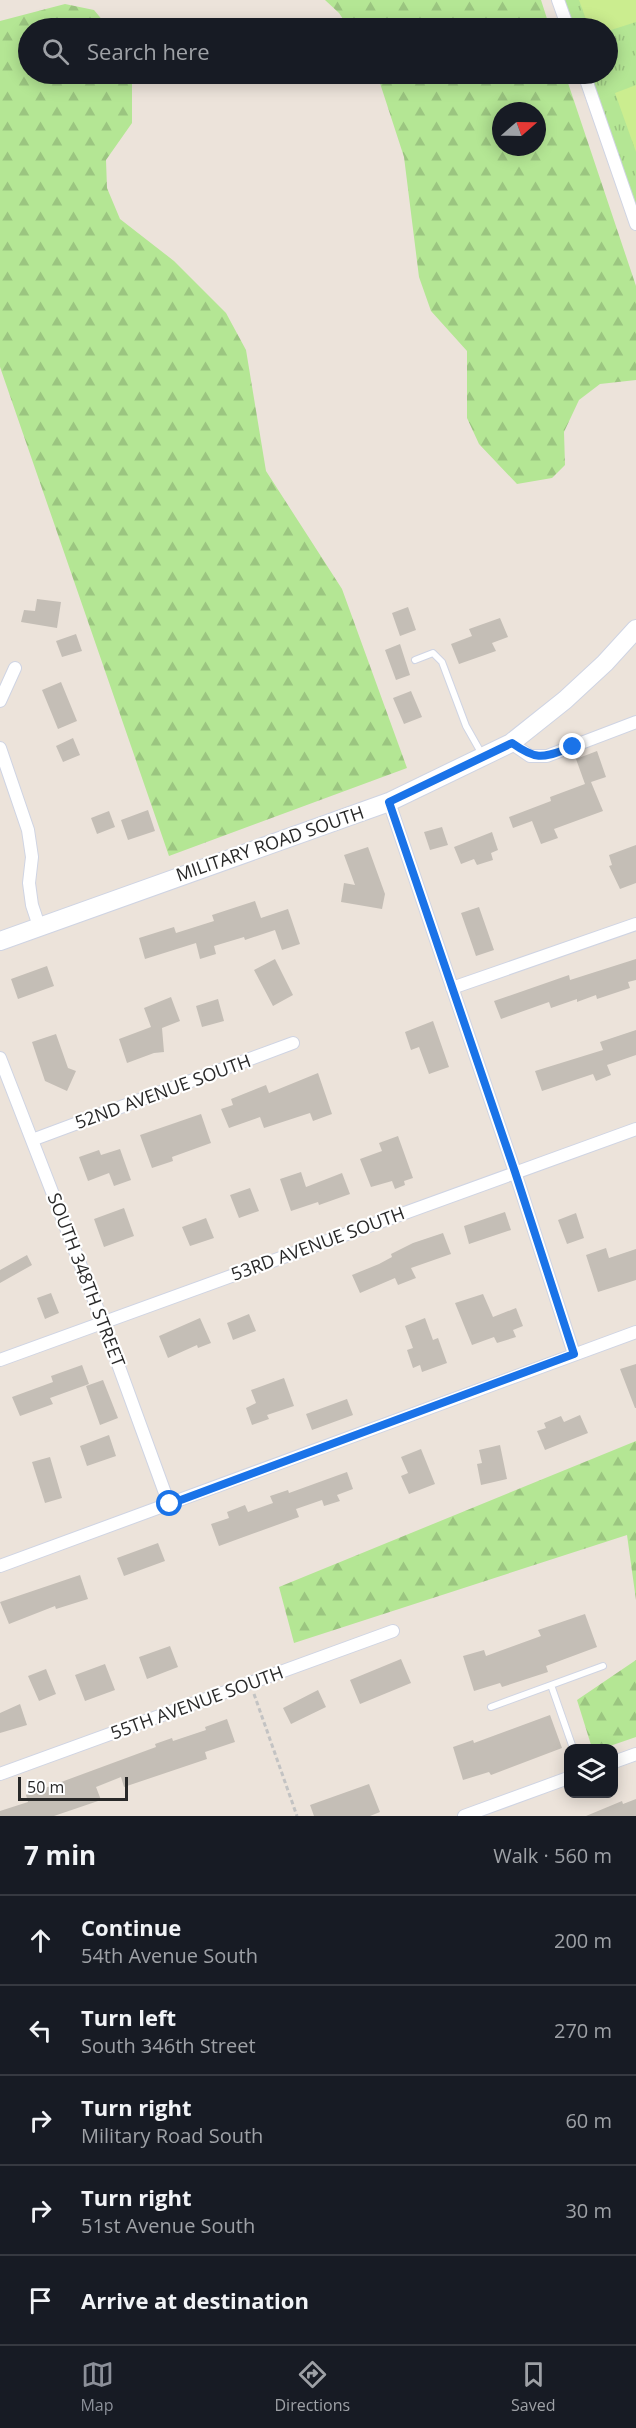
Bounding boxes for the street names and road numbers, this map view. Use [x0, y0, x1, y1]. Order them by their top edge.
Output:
street label: MILITARY ROAD SOUTH [173, 800, 367, 887]
street label: 52ND AVENUE SOUTH [71, 1048, 254, 1134]
street label: SOUTH 348TH STREET [43, 1189, 131, 1370]
street label: 53RD AVENUE SOUTH [228, 1200, 408, 1286]
street label: 55TH AVENUE SOUTH [107, 1660, 286, 1744]

